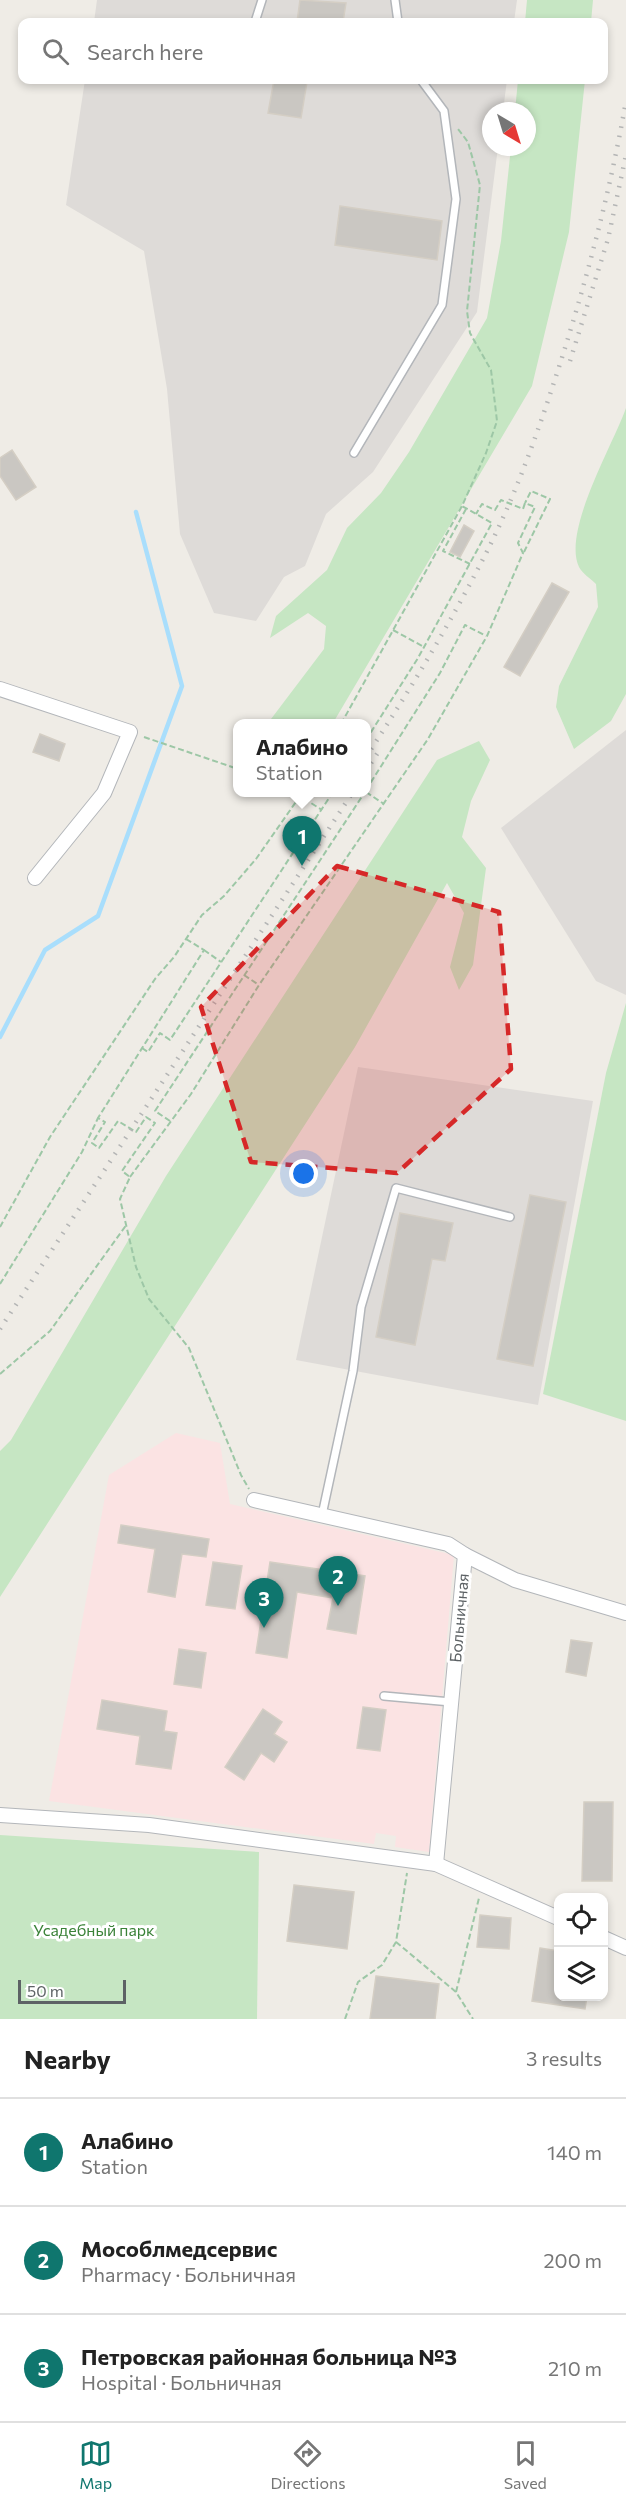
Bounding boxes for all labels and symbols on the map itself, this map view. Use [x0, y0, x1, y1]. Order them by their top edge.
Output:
north arrow [482, 102, 536, 156]
pin: 1 [282, 816, 322, 866]
your location [289, 1159, 318, 1188]
pin: 2 [318, 1556, 358, 1606]
street label: Больничная [445, 1573, 472, 1663]
pin: 3 [244, 1578, 284, 1628]
park label: Усадебный парк [33, 1920, 155, 1939]
scale bar [18, 1977, 126, 2004]

